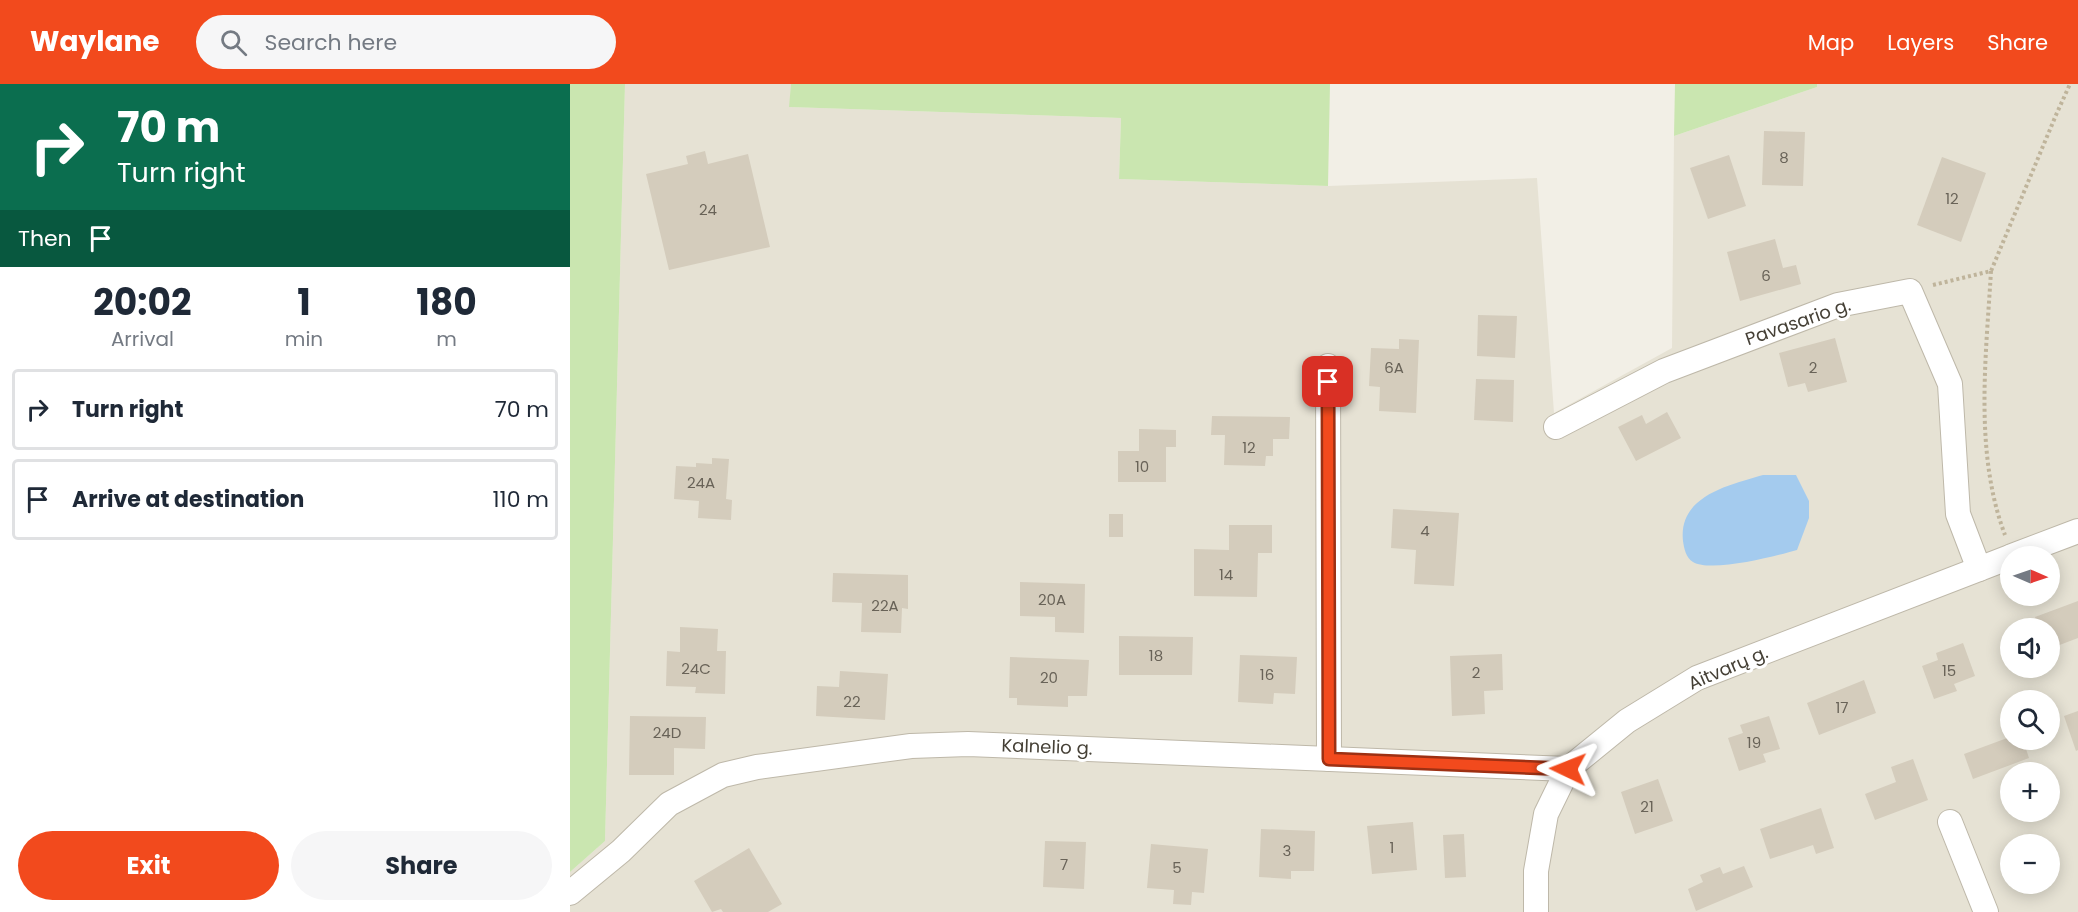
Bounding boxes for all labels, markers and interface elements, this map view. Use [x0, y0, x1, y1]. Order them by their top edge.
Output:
search box [196, 15, 616, 69]
text: Waylane [30, 22, 160, 61]
icon: search [217, 26, 250, 59]
text: Search here [265, 27, 397, 58]
text: Map [1808, 28, 1854, 57]
text: Layers [1887, 28, 1954, 57]
text: Share [1987, 28, 2048, 57]
text: 70 m [117, 98, 220, 157]
icon: right [18, 108, 96, 186]
house number: 8 [1779, 147, 1789, 168]
text: Turn right [117, 154, 246, 191]
house number: 12 [1945, 188, 1959, 209]
house number: 24 [699, 199, 717, 220]
icon: arrive [84, 222, 117, 255]
text: Then [18, 223, 72, 254]
house number: 6 [1761, 265, 1771, 286]
text: 20:02 [93, 277, 192, 328]
text: 1 [297, 277, 311, 328]
text: 180 [416, 277, 477, 328]
street label: Pavasario g. [1742, 292, 1854, 351]
text: Arrival [111, 325, 174, 353]
text: min [285, 325, 323, 353]
text: m [436, 325, 457, 353]
pin [1302, 356, 1353, 407]
house number: 6A [1384, 357, 1404, 378]
house number: 2 [1809, 357, 1817, 378]
icon: arrive [1311, 365, 1344, 398]
icon: right [21, 393, 54, 426]
text: Turn right [72, 394, 183, 425]
text: 70 m [495, 394, 549, 425]
house number: 12 [1242, 437, 1256, 458]
house number: 10 [1135, 456, 1149, 477]
house number: 24A [687, 472, 715, 493]
icon: arrive [21, 483, 54, 516]
text: Arrive at destination [72, 484, 304, 515]
text: 110 m [493, 484, 549, 515]
house number: 4 [1420, 520, 1430, 541]
north arrow [2000, 546, 2060, 606]
map controls [2000, 546, 2060, 894]
house number: 14 [1219, 564, 1233, 585]
house number: 20A [1038, 589, 1066, 610]
house number: 22A [871, 595, 899, 616]
button: sound [2000, 618, 2060, 678]
street label: Aitvarų g. [1684, 640, 1772, 696]
house number: 18 [1149, 645, 1163, 666]
house number: 24C [681, 658, 711, 679]
house number: 15 [1942, 660, 1956, 681]
house number: 2 [1472, 662, 1480, 683]
house number: 16 [1260, 664, 1274, 685]
house number: 20 [1040, 667, 1058, 688]
button: search [2000, 690, 2060, 750]
house number: 22 [843, 691, 861, 712]
house number: 17 [1836, 697, 1849, 718]
house number: 24D [653, 722, 681, 743]
street label: Kalnelio g. [1001, 732, 1093, 761]
house number: 19 [1747, 732, 1761, 753]
position arrow [1536, 737, 1600, 801]
button: + [2000, 762, 2060, 822]
house number: 21 [1640, 796, 1654, 817]
button: Exit [18, 831, 279, 900]
button: Share [291, 831, 552, 900]
button: − [2000, 834, 2060, 894]
house number: 1 [1390, 837, 1394, 858]
house number: 3 [1283, 840, 1291, 861]
house number: 7 [1060, 854, 1068, 875]
house number: 5 [1172, 857, 1182, 878]

